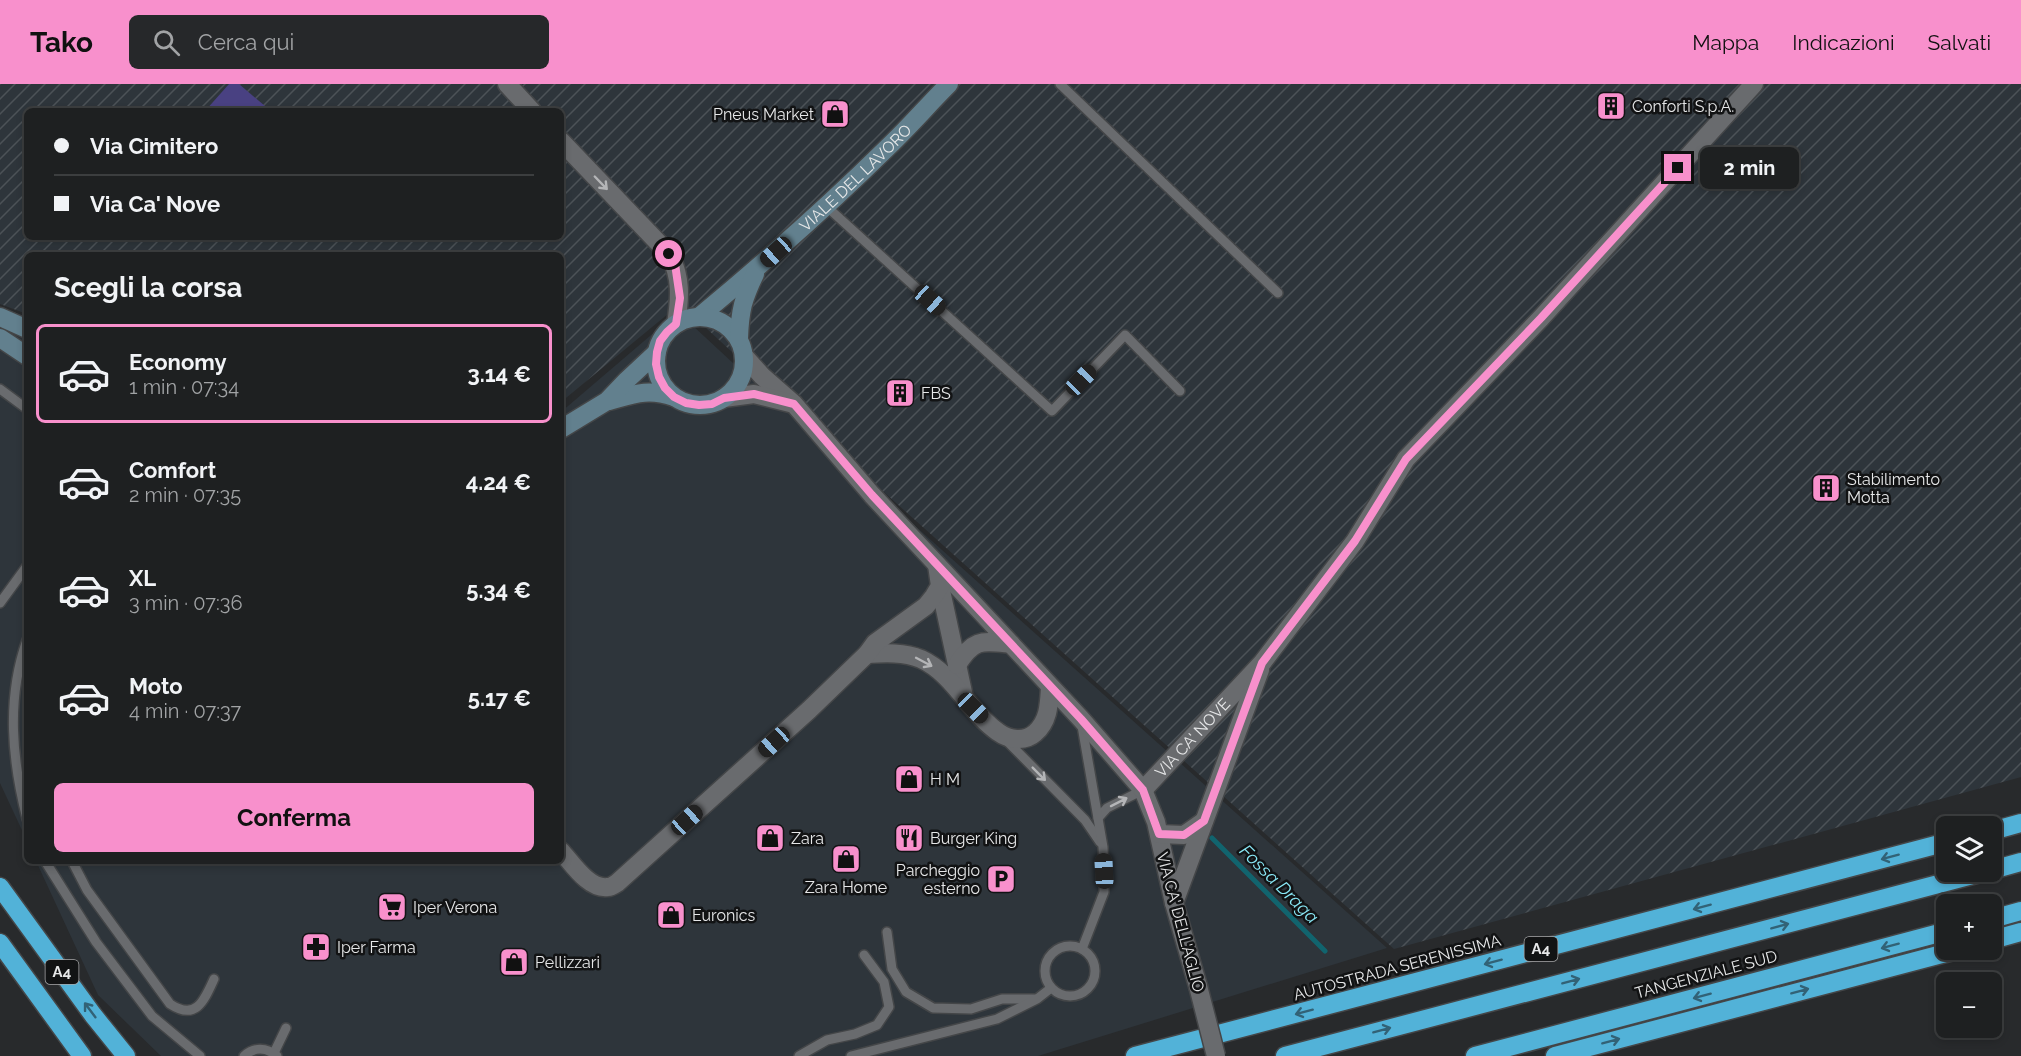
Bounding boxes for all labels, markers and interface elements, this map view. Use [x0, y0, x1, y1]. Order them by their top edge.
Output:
search box [129, 15, 549, 69]
text: Tako [30, 26, 93, 59]
icon: search [150, 26, 183, 59]
text: Cerca qui [198, 29, 294, 55]
text: Mappa [1692, 30, 1759, 55]
text: Indicazioni [1792, 30, 1895, 55]
text: Salvati [1928, 30, 1991, 55]
building icon: Conforti S.p.A. [1595, 90, 1627, 122]
place label: Conforti S.p.A. [1632, 97, 1734, 116]
shop icon: Pneus Market [819, 98, 851, 130]
place label: Pneus Market [713, 105, 815, 124]
street label: VIALE DEL LAVORO [796, 120, 915, 236]
text: Via Cimitero [90, 133, 218, 159]
callout: 2 min [1699, 147, 1798, 189]
route end [1664, 154, 1691, 181]
text: 2 min [1724, 156, 1775, 180]
one-way arrow [594, 176, 609, 191]
text: Via Ca' Nove [90, 191, 220, 217]
car [757, 233, 795, 271]
route start [655, 240, 682, 267]
text: Scegli la corsa [54, 272, 242, 303]
car [911, 281, 949, 319]
icon: car [57, 347, 111, 401]
text: Economy [129, 349, 227, 375]
text: 3.14 € [468, 361, 531, 387]
car [1062, 361, 1100, 399]
text: 1 min · 07:34 [129, 375, 239, 399]
building icon: FBS [884, 377, 916, 409]
place label: FBS [921, 384, 951, 403]
icon: car [57, 455, 111, 509]
text: Comfort [129, 457, 216, 483]
text: 4.24 € [466, 469, 531, 495]
place label: Stabilimento Motta [1847, 470, 1940, 507]
building icon: Stabilimento Motta [1810, 472, 1842, 504]
text: 2 min · 07:35 [129, 483, 241, 507]
icon: car [57, 563, 111, 617]
text: XL [129, 565, 156, 591]
text: 5.34 € [466, 577, 531, 603]
text: 3 min · 07:36 [129, 591, 242, 615]
one-way arrow [914, 657, 932, 668]
icon: car [57, 671, 111, 725]
text: Moto [129, 673, 183, 699]
text: 5.17 € [468, 685, 531, 711]
car [954, 689, 992, 727]
street label: VIA CA' NOVE [1151, 694, 1234, 781]
text: 4 min · 07:37 [129, 699, 241, 723]
car [755, 723, 793, 761]
shop icon: H M [893, 763, 925, 795]
one-way arrow [1031, 766, 1046, 781]
place label: H M [930, 770, 960, 789]
button: Conferma [54, 783, 534, 852]
one-way arrow [1110, 796, 1128, 808]
car [668, 801, 706, 839]
map controls [1936, 816, 2002, 1038]
button: layers [1936, 816, 2002, 882]
shop icon: Zara [754, 822, 786, 854]
restaurant icon: Burger King [893, 822, 925, 854]
place label: Zara [791, 829, 824, 848]
place label: Burger King [930, 829, 1017, 848]
water label: Fossa Draga [1236, 840, 1323, 928]
shop icon: Zara Home [830, 843, 862, 875]
street label: VIA CA' DELL'AGLIO [1153, 850, 1208, 994]
one-way arrow [1881, 852, 1900, 864]
car [1094, 853, 1114, 889]
place label: Parcheggio esterno [896, 861, 980, 898]
parking icon: Parcheggio esterno [985, 863, 1017, 895]
place label: Zara Home [805, 878, 887, 897]
supermarket icon: Iper Verona [376, 891, 408, 923]
button: + [1936, 894, 2002, 960]
place label: Iper Verona [413, 898, 497, 917]
shop icon: Euronics [655, 899, 687, 931]
one-way arrow [1693, 902, 1712, 913]
place label: Euronics [692, 906, 756, 925]
one-way arrow [1770, 919, 1789, 931]
pharmacy icon: Iper Farma [300, 931, 332, 963]
street label: AUTOSTRADA SERENISSIMA [1291, 931, 1503, 1004]
road number: A4 [1524, 937, 1558, 961]
place label: Iper Farma [337, 938, 416, 957]
one-way arrow [1881, 940, 1900, 952]
shop icon: Pellizzari [498, 946, 530, 978]
street label: TANGENZIALE SUD [1633, 946, 1779, 1003]
place label: Pellizzari [535, 953, 600, 972]
one-way arrow [1484, 957, 1503, 968]
road number: A4 [46, 960, 78, 984]
button: − [1936, 972, 2002, 1038]
one-way arrow [1561, 974, 1580, 986]
one-way arrow [1790, 985, 1809, 996]
one-way arrow [1693, 990, 1712, 1002]
one-way arrow [84, 1003, 96, 1019]
one-way arrow [1295, 1006, 1314, 1018]
one-way arrow [1372, 1024, 1391, 1036]
one-way arrow [1601, 1035, 1620, 1046]

